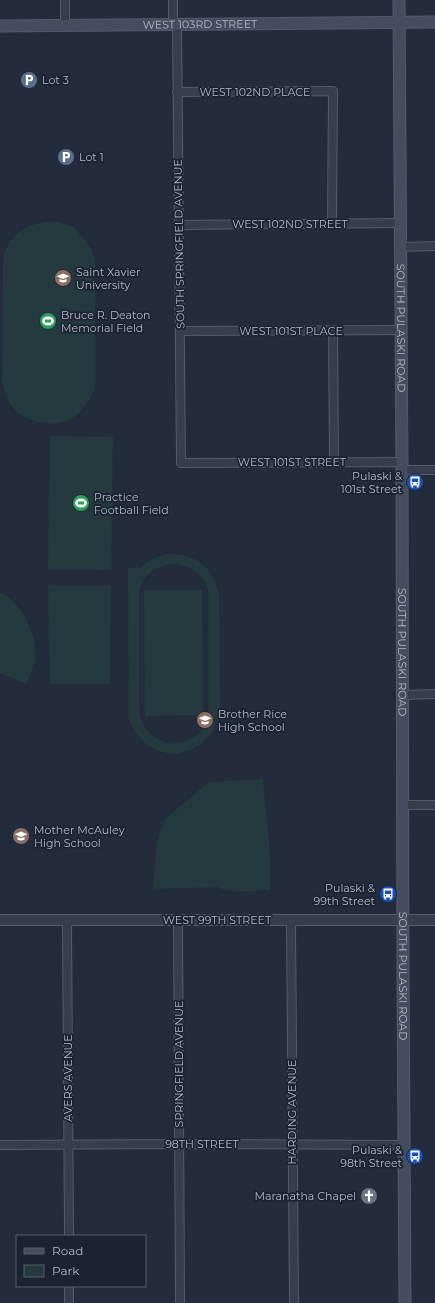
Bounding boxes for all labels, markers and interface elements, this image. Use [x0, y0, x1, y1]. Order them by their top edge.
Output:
street label: WEST 103RD STREET [143, 17, 258, 32]
parking icon: Lot 3 [19, 70, 39, 90]
place label: Lot 3 [42, 73, 69, 87]
street label: WEST 102ND PLACE [200, 85, 310, 99]
parking icon: Lot 1 [56, 147, 76, 167]
place label: Lot 1 [79, 150, 104, 164]
street label: SOUTH SPRINGFIELD AVENUE [171, 159, 187, 329]
street label: WEST 102ND STREET [232, 217, 348, 231]
street label: SOUTH PULASKI ROAD [394, 264, 409, 392]
place label: Saint Xavier University [76, 265, 140, 292]
school or university icon: Saint Xavier University [53, 268, 73, 288]
place label: Bruce R. Deaton Memorial Field [61, 308, 151, 335]
sports icon: Bruce R. Deaton Memorial Field [38, 311, 58, 331]
street label: WEST 101ST PLACE [239, 324, 343, 338]
street label: WEST 101ST STREET [238, 455, 347, 469]
place label: Pulaski & 101st Street [341, 469, 403, 496]
bus stop icon: Pulaski & 101st Street [405, 472, 425, 492]
place label: Practice Football Field [94, 490, 169, 517]
sports icon: Practice Football Field [71, 493, 91, 513]
street label: SOUTH PULASKI ROAD [395, 588, 409, 716]
place label: Brother Rice High School [218, 707, 287, 734]
school or university icon: Brother Rice High School [195, 710, 215, 730]
place label: Mother McAuley High School [34, 823, 125, 850]
school or university icon: Mother McAuley High School [11, 826, 31, 846]
place label: Pulaski & 99th Street [313, 881, 376, 908]
bus stop icon: Pulaski & 99th Street [378, 884, 398, 904]
street label: SOUTH PULASKI ROAD [396, 912, 410, 1040]
street label: WEST 99TH STREET [163, 913, 272, 927]
street label: SPRINGFIELD AVENUE [172, 1001, 186, 1127]
street label: AVERS AVENUE [61, 1034, 75, 1122]
street label: HARDING AVENUE [285, 1060, 299, 1164]
street label: 98TH STREET [165, 1137, 240, 1151]
place label: Pulaski & 98th Street [340, 1143, 403, 1170]
bus stop icon: Pulaski & 98th Street [405, 1146, 425, 1166]
church icon: Maranatha Chapel [359, 1186, 379, 1206]
place label: Maranatha Chapel [255, 1189, 356, 1203]
legend [16, 1235, 146, 1287]
text: Road [52, 1243, 83, 1258]
text: Park [52, 1263, 80, 1278]

